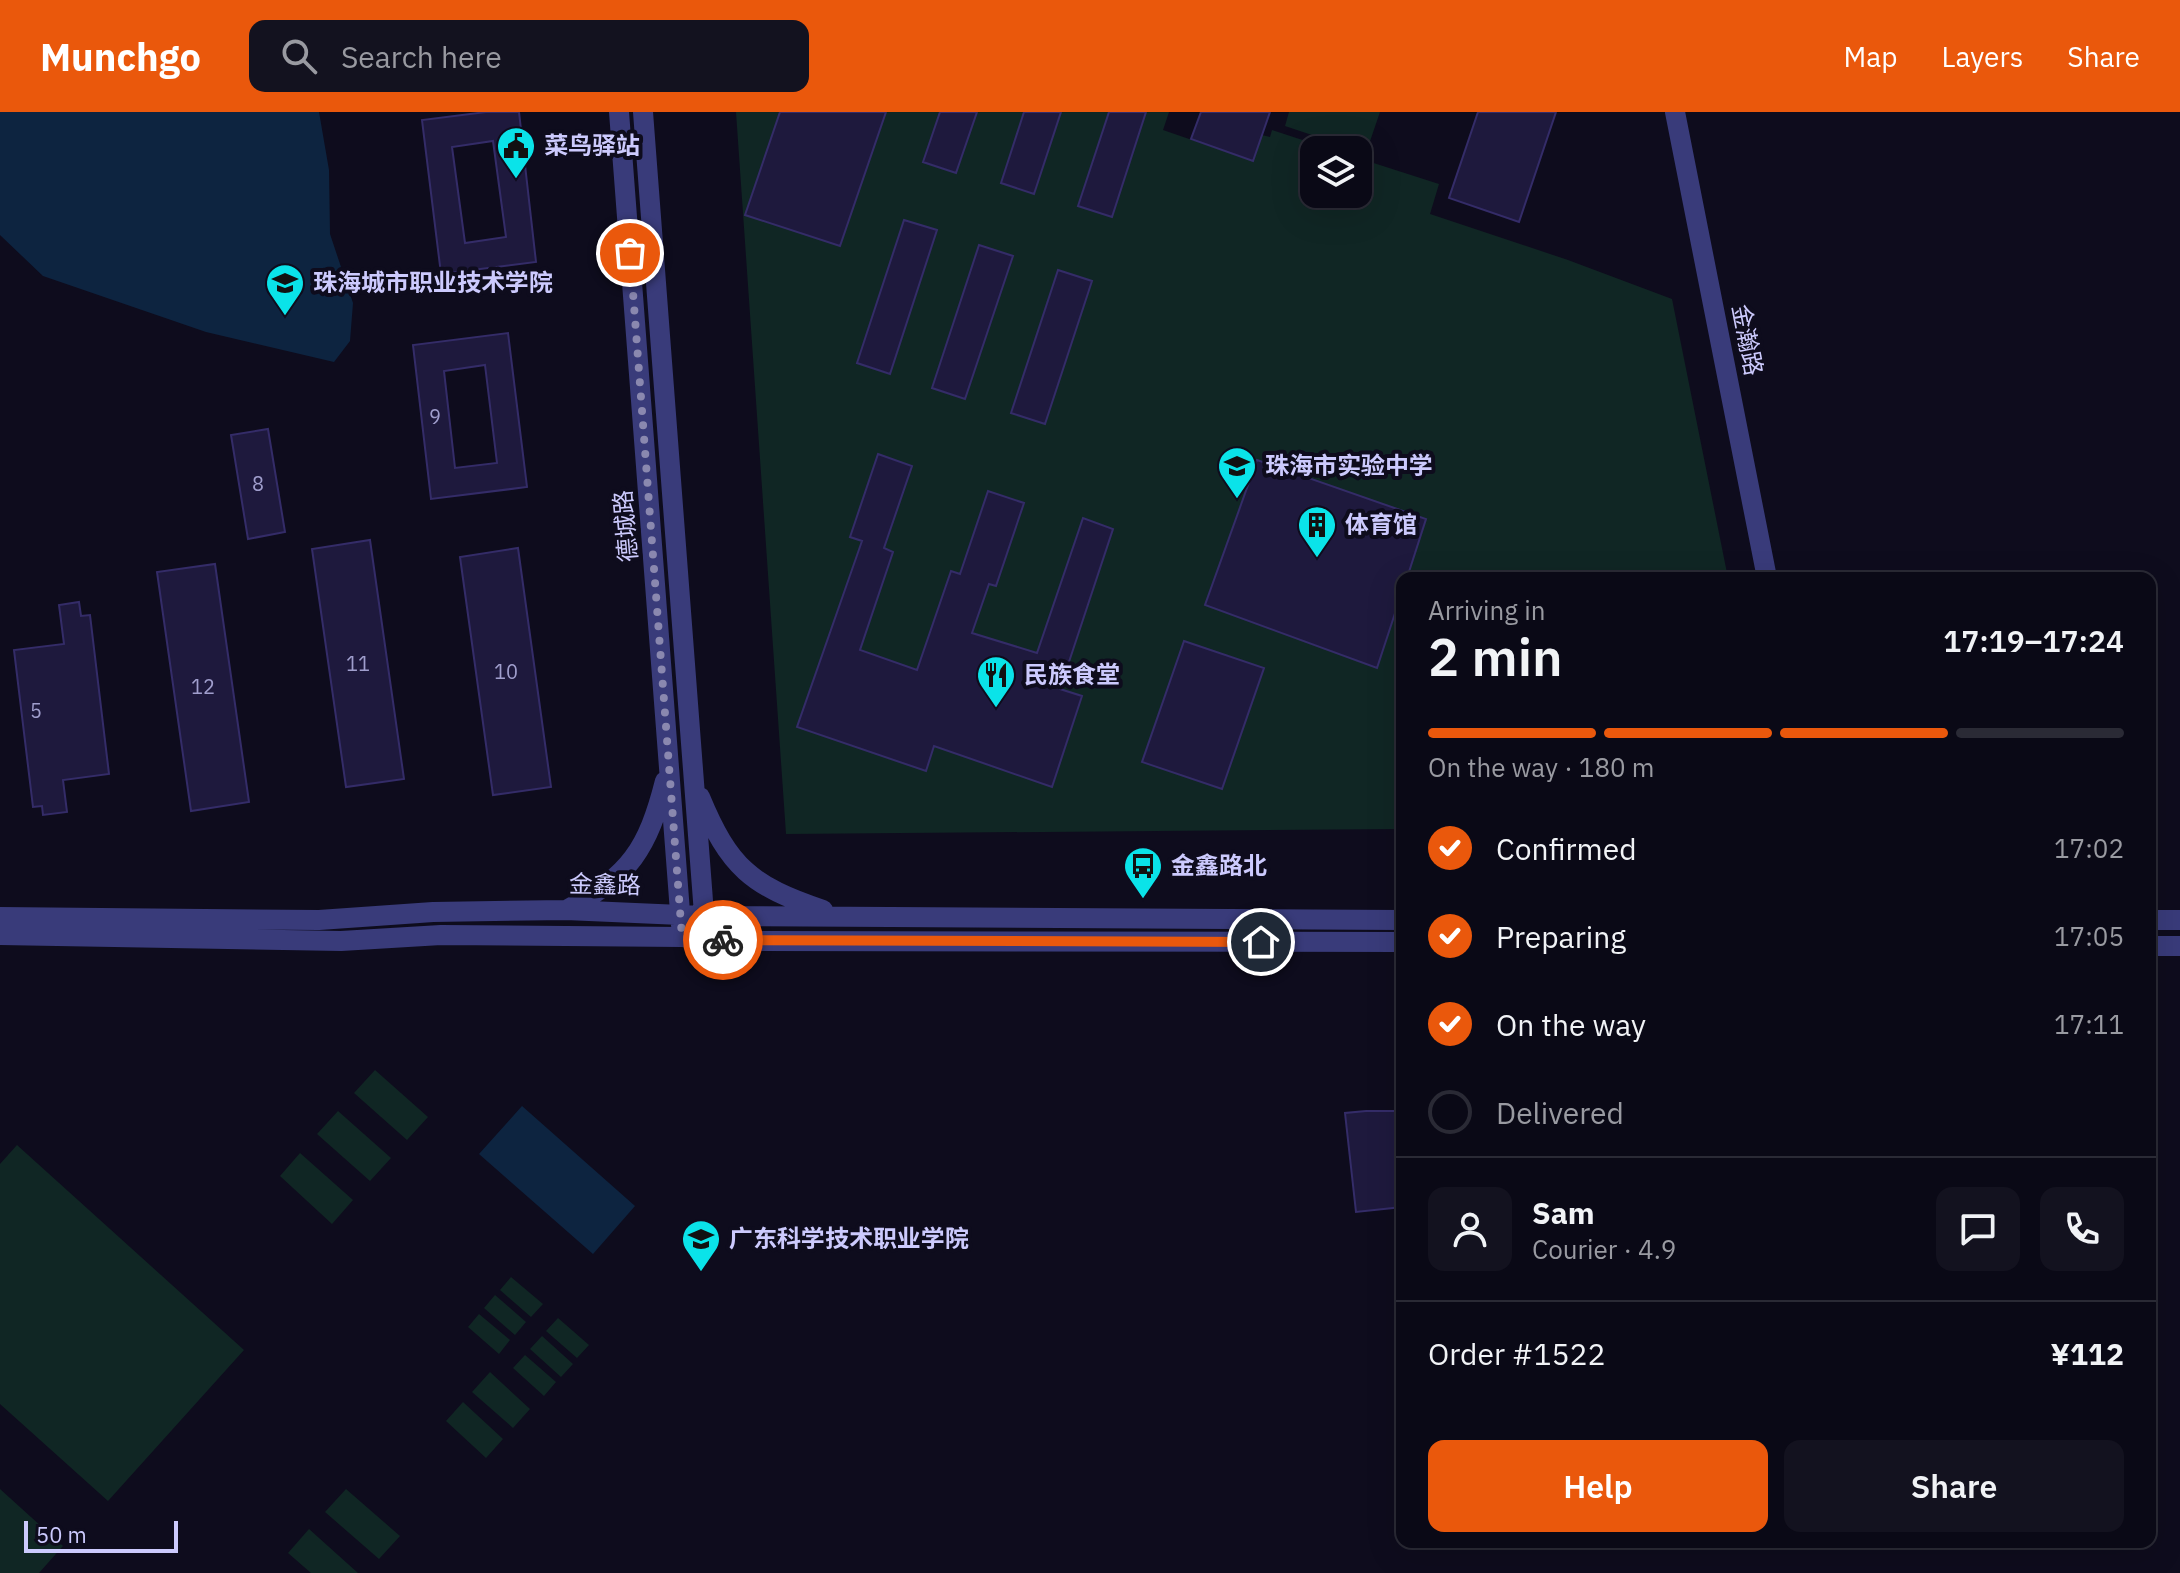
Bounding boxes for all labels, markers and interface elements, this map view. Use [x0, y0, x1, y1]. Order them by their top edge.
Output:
search box [249, 20, 809, 92]
text: Munchgo [40, 32, 201, 81]
icon: search [277, 34, 321, 78]
text: Search here [341, 37, 502, 76]
text: Map [1843, 38, 1897, 75]
text: Layers [1941, 38, 2023, 75]
text: Share [2067, 38, 2140, 75]
public building icon: 菜鸟驿站 [495, 125, 537, 180]
place label: 菜鸟驿站 [544, 129, 640, 161]
map controls [1300, 136, 1372, 208]
button: layers [1300, 136, 1372, 208]
pin [596, 219, 664, 287]
icon: bag [608, 231, 652, 275]
school or university icon: 珠海城市职业技术学院 [264, 262, 306, 317]
place label: 珠海城市职业技术学院 [313, 266, 553, 298]
street label: 金瀚路 [1725, 301, 1771, 378]
house number: 9 [429, 403, 441, 430]
school or university icon: 珠海市实验中学 [1216, 445, 1258, 500]
place label: 珠海市实验中学 [1265, 449, 1433, 481]
house number: 8 [252, 470, 264, 497]
street label: 德城路 [606, 489, 644, 563]
building icon: 体育馆 [1296, 504, 1338, 559]
place label: 体育馆 [1345, 508, 1417, 540]
text: Arriving in [1428, 593, 1545, 627]
text: 17:19–17:24 [1943, 621, 2124, 660]
text: 2 min [1428, 623, 1563, 690]
house number: 11 [346, 650, 370, 677]
restaurant icon: 民族食堂 [975, 654, 1017, 709]
house number: 10 [494, 658, 518, 685]
place label: 民族食堂 [1024, 658, 1120, 690]
house number: 12 [191, 673, 215, 700]
house number: 5 [30, 697, 42, 724]
text: On the way · 180 m [1428, 750, 1654, 784]
icon: check [1428, 826, 1472, 870]
text: Confirmed [1496, 829, 1637, 868]
text: 17:02 [2054, 831, 2124, 865]
bus stop icon: 金鑫路北 [1122, 845, 1164, 900]
place label: 金鑫路北 [1171, 849, 1267, 881]
street label: 金鑫路 [569, 867, 641, 901]
courier [683, 900, 763, 980]
pin [1227, 908, 1295, 976]
icon: check [1428, 914, 1472, 958]
text: Preparing [1496, 917, 1626, 956]
icon: bike [701, 918, 745, 962]
text: 17:05 [2054, 919, 2124, 953]
icon: home [1239, 920, 1283, 964]
icon: check [1428, 1002, 1472, 1046]
text: On the way [1496, 1005, 1646, 1044]
text: 17:11 [2054, 1007, 2124, 1041]
text: Delivered [1496, 1093, 1624, 1132]
button: person [1428, 1187, 1512, 1271]
button: chat [1936, 1187, 2020, 1271]
button: phone [2040, 1187, 2124, 1271]
text: Sam [1532, 1193, 1595, 1232]
school or university icon: 广东科学技术职业学院 [680, 1218, 722, 1273]
place label: 广东科学技术职业学院 [729, 1222, 969, 1254]
text: Courier · 4.9 [1532, 1232, 1676, 1266]
text: Order #1522 [1428, 1334, 1605, 1373]
text: ¥112 [2051, 1334, 2124, 1373]
button: Help [1428, 1440, 1768, 1532]
button: Share [1784, 1440, 2124, 1532]
scale bar [24, 1517, 178, 1553]
text: 50 m [36, 1520, 87, 1549]

